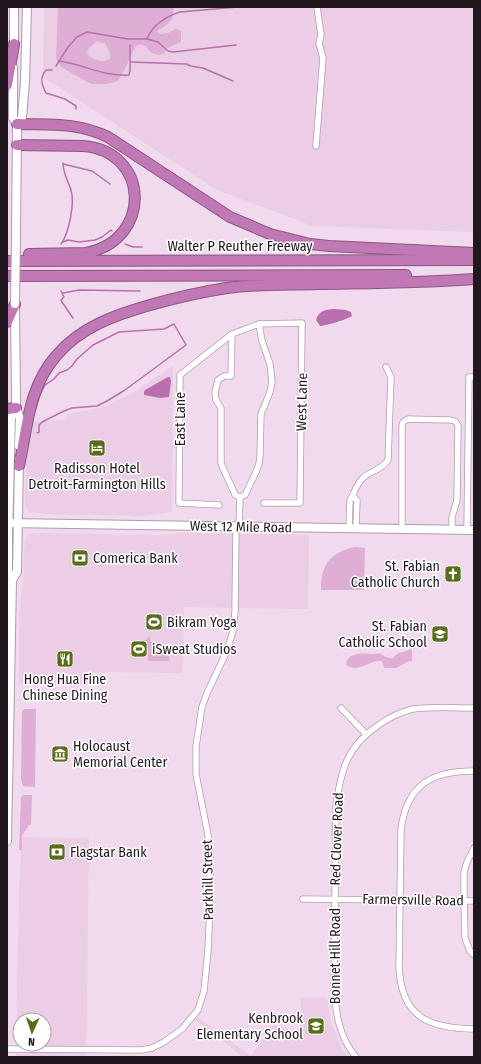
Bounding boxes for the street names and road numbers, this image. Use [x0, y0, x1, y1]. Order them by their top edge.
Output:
street label: Walter P Reuther Freeway [167, 238, 313, 255]
street label: West Lane [293, 373, 311, 431]
street label: East Lane [172, 392, 189, 446]
street label: West 12 Mile Road [190, 518, 292, 536]
street label: Red Clover Road [327, 792, 347, 886]
street label: Parkhill Street [199, 839, 217, 921]
street label: Farmersville Road [362, 891, 464, 909]
street label: Bonnet Hill Road [327, 908, 344, 1004]

